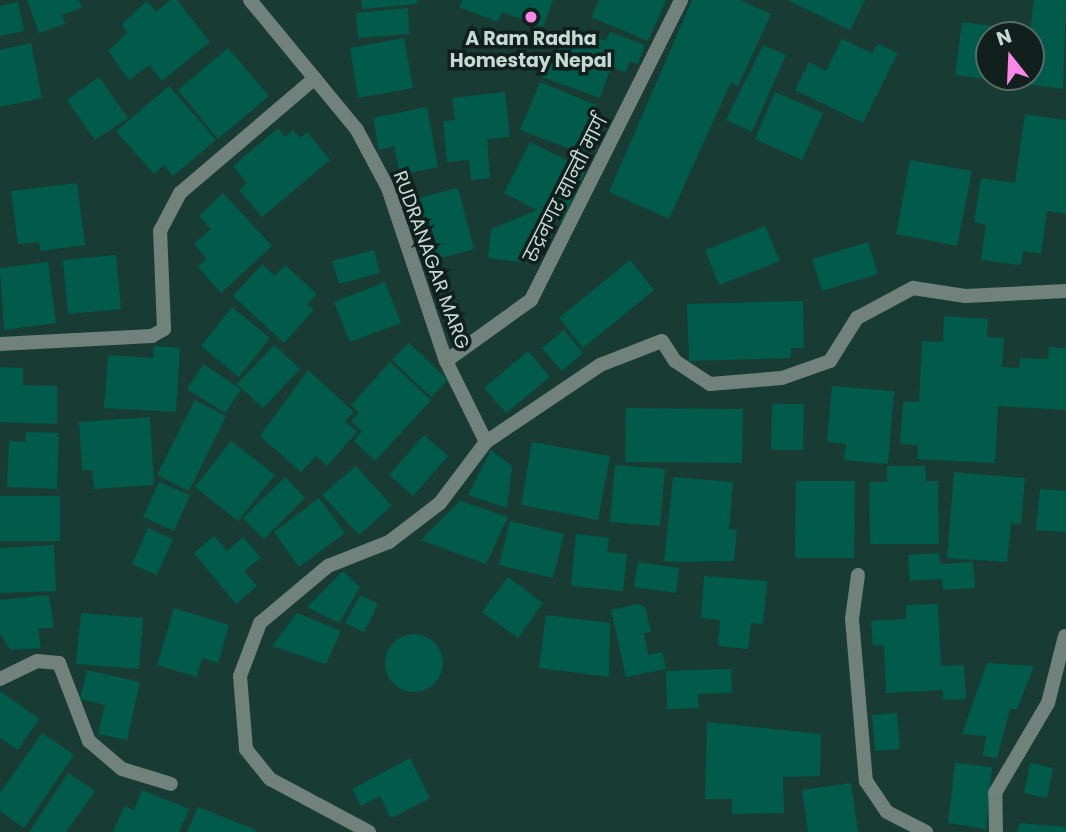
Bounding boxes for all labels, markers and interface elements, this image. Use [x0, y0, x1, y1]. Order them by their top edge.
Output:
marker: A Ram Radha Homestay Nepal [523, 9, 539, 25]
north arrow [975, 21, 1045, 91]
text: N [993, 22, 1015, 53]
place label: A Ram Radha Homestay Nepal [450, 28, 612, 72]
street label: रुद्रनगर सान्ती मार्ग [519, 112, 613, 266]
street label: RUDRANAGAR MARG [388, 168, 474, 352]

